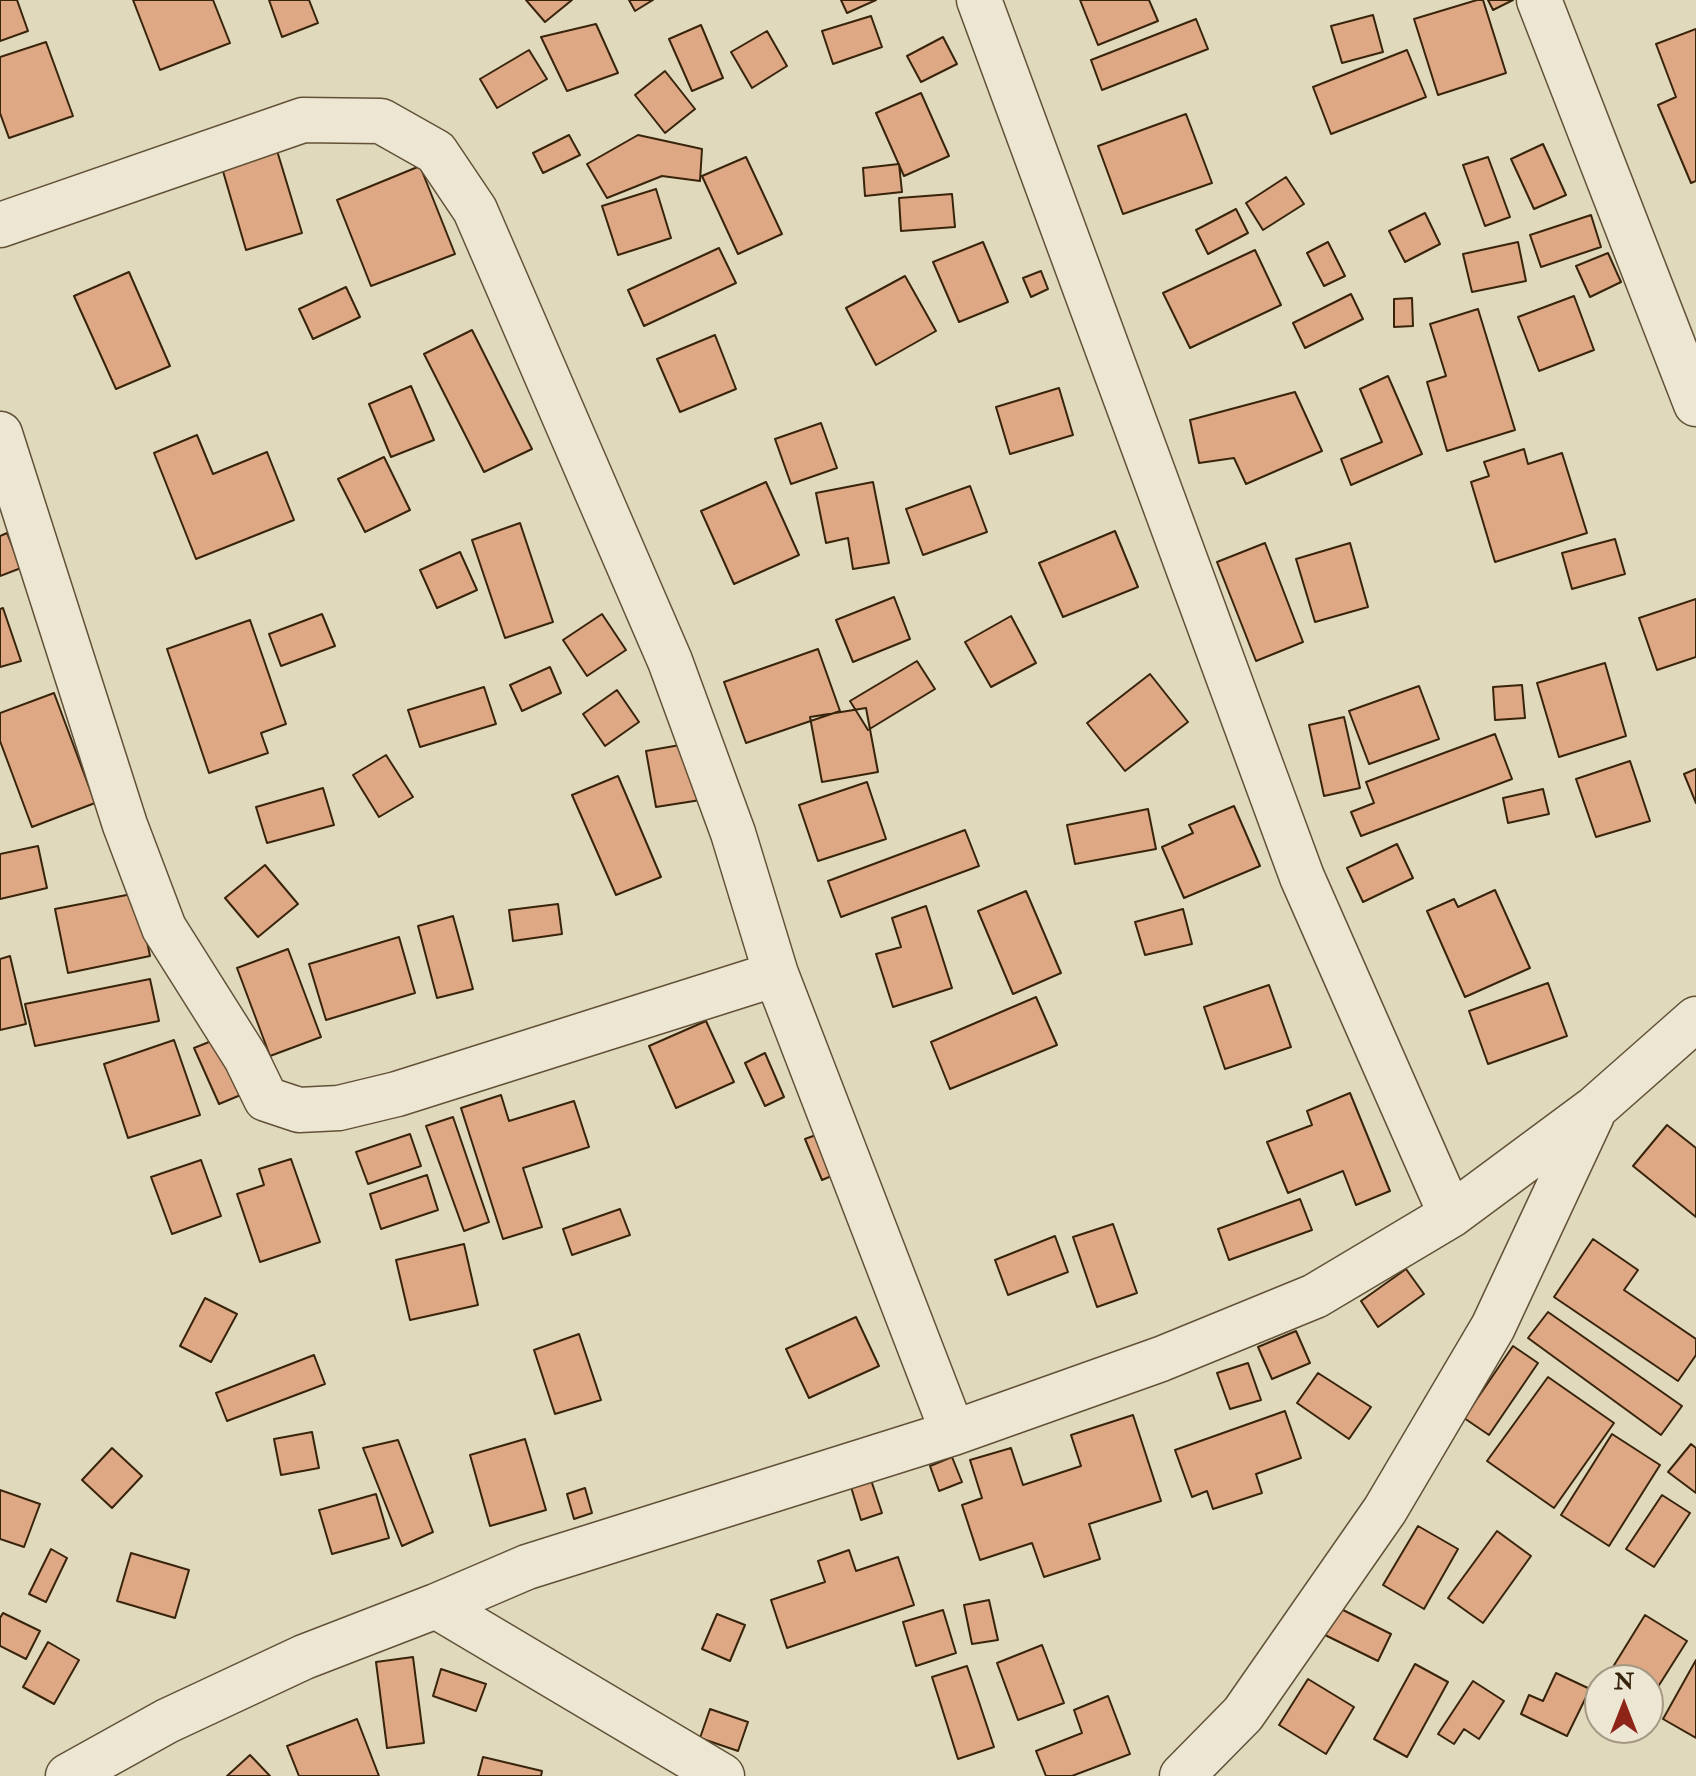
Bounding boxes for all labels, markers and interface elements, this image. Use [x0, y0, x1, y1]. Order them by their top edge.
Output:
north arrow [1584, 1664, 1664, 1744]
text: N [1614, 1668, 1634, 1696]

